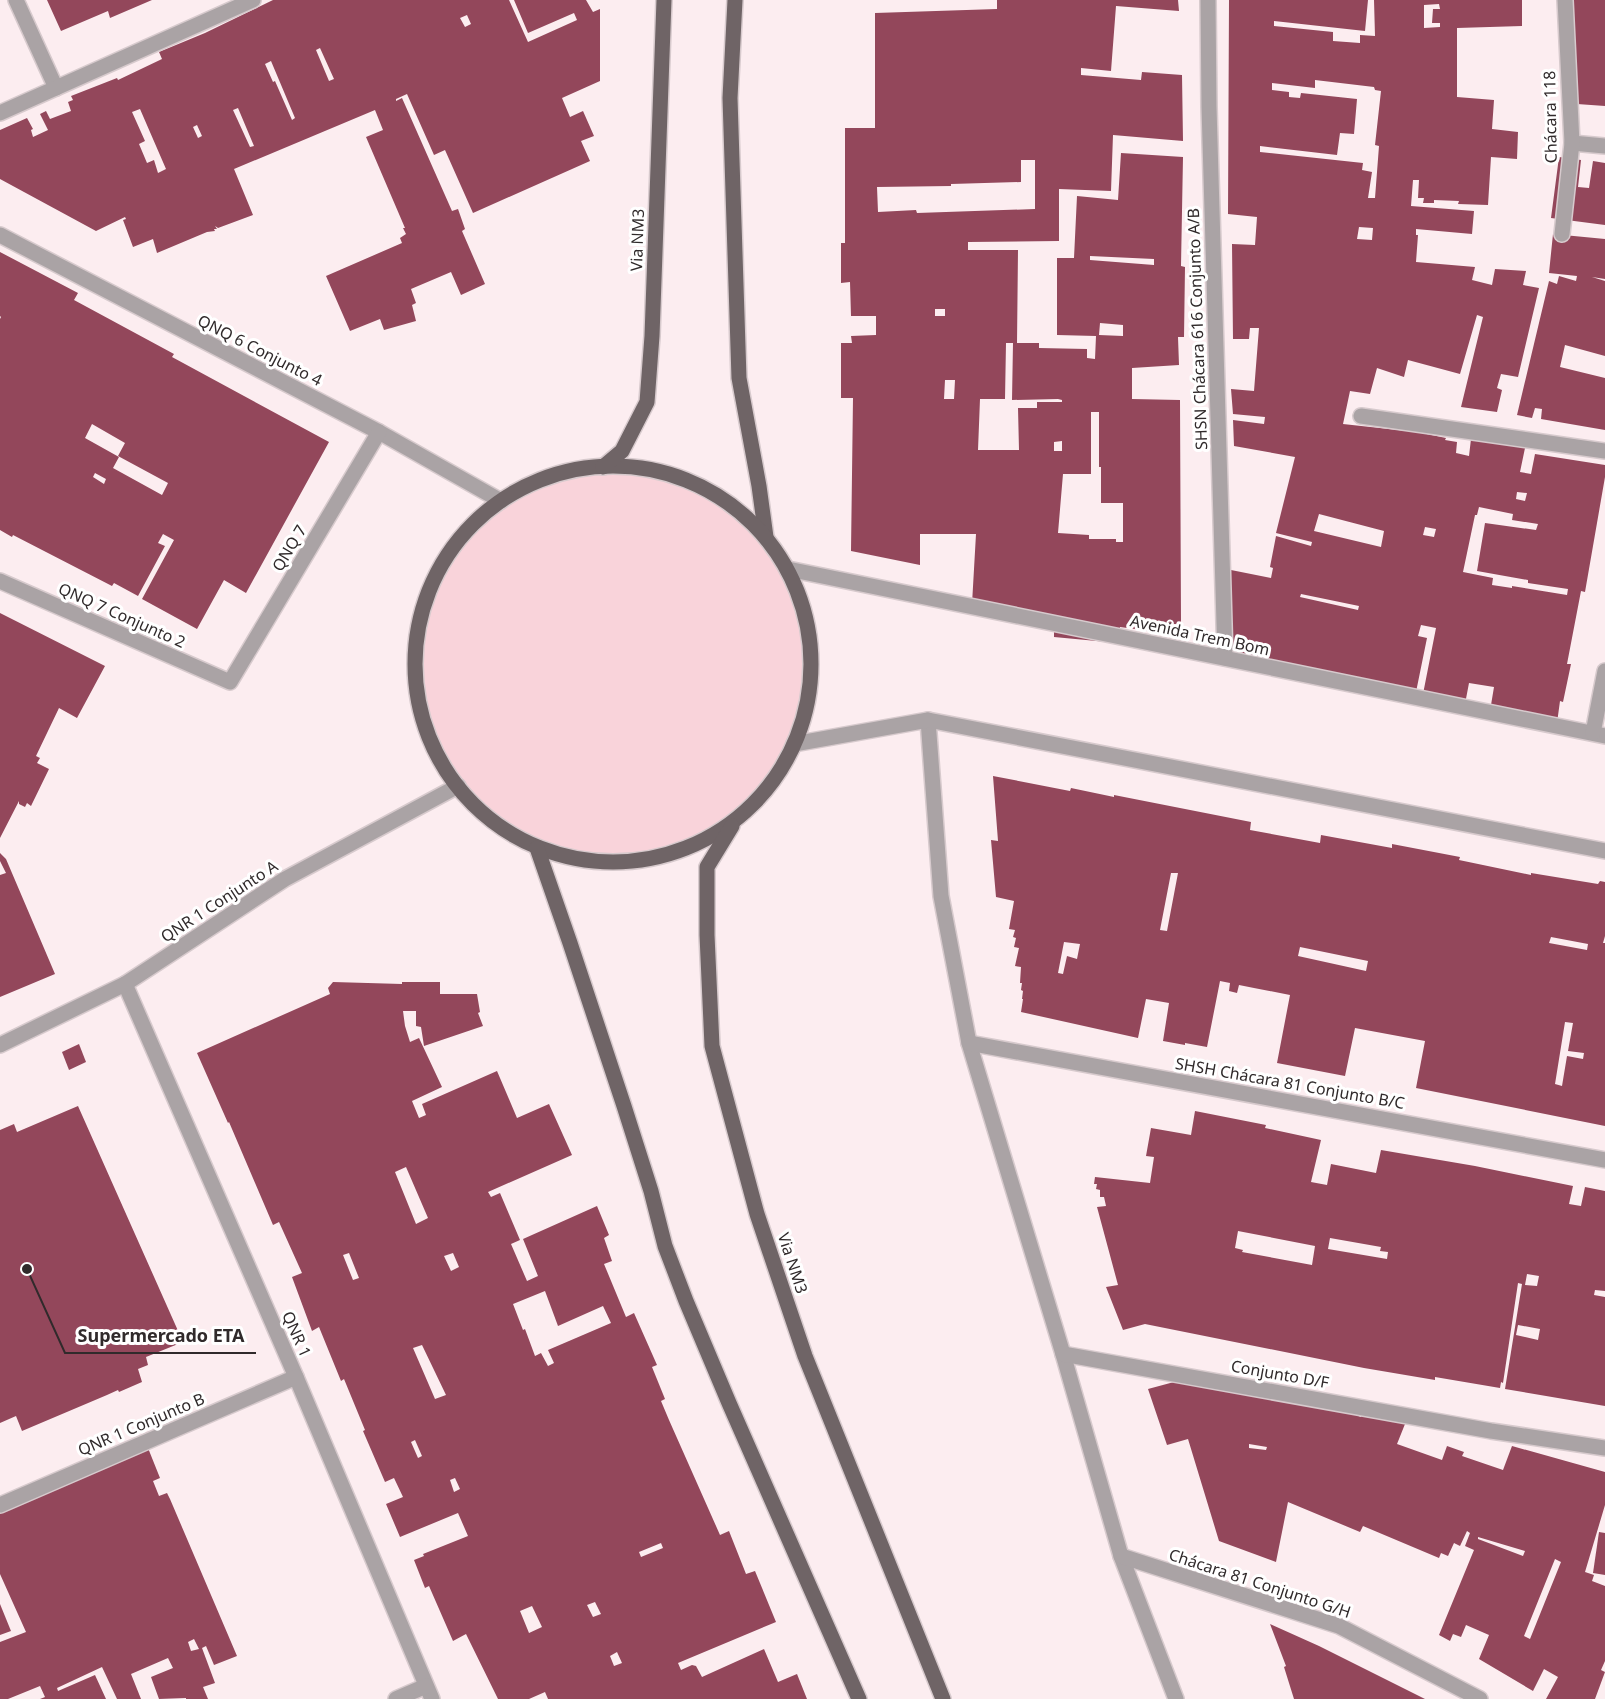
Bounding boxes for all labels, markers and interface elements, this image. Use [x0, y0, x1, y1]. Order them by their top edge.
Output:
street label: Chácara 118 [1538, 71, 1562, 163]
street label: Via NM3 [625, 208, 649, 272]
street label: SHSN Chácara 616 Conjunto A/B [1182, 208, 1212, 450]
street label: QNQ 6 Conjunto 4 [194, 309, 326, 391]
street label: QNQ 7 [267, 521, 311, 575]
street label: QNQ 7 Conjunto 2 [55, 577, 189, 653]
street label: Avenida Trem Bom [1128, 609, 1272, 661]
street label: QNR 1 Conjunto A [156, 854, 282, 947]
street label: SHSH Chácara 81 Conjunto B/C [1174, 1052, 1406, 1114]
street label: Via NM3 [773, 1230, 813, 1296]
street label: QNR 1 [277, 1308, 317, 1360]
callout: Supermercado ETA [65, 1317, 256, 1353]
text: Supermercado ETA [78, 1323, 245, 1347]
street label: Conjunto D/F [1229, 1355, 1331, 1393]
street label: QNR 1 Conjunto B [74, 1387, 208, 1461]
street label: Chácara 81 Conjunto G/H [1166, 1543, 1354, 1623]

